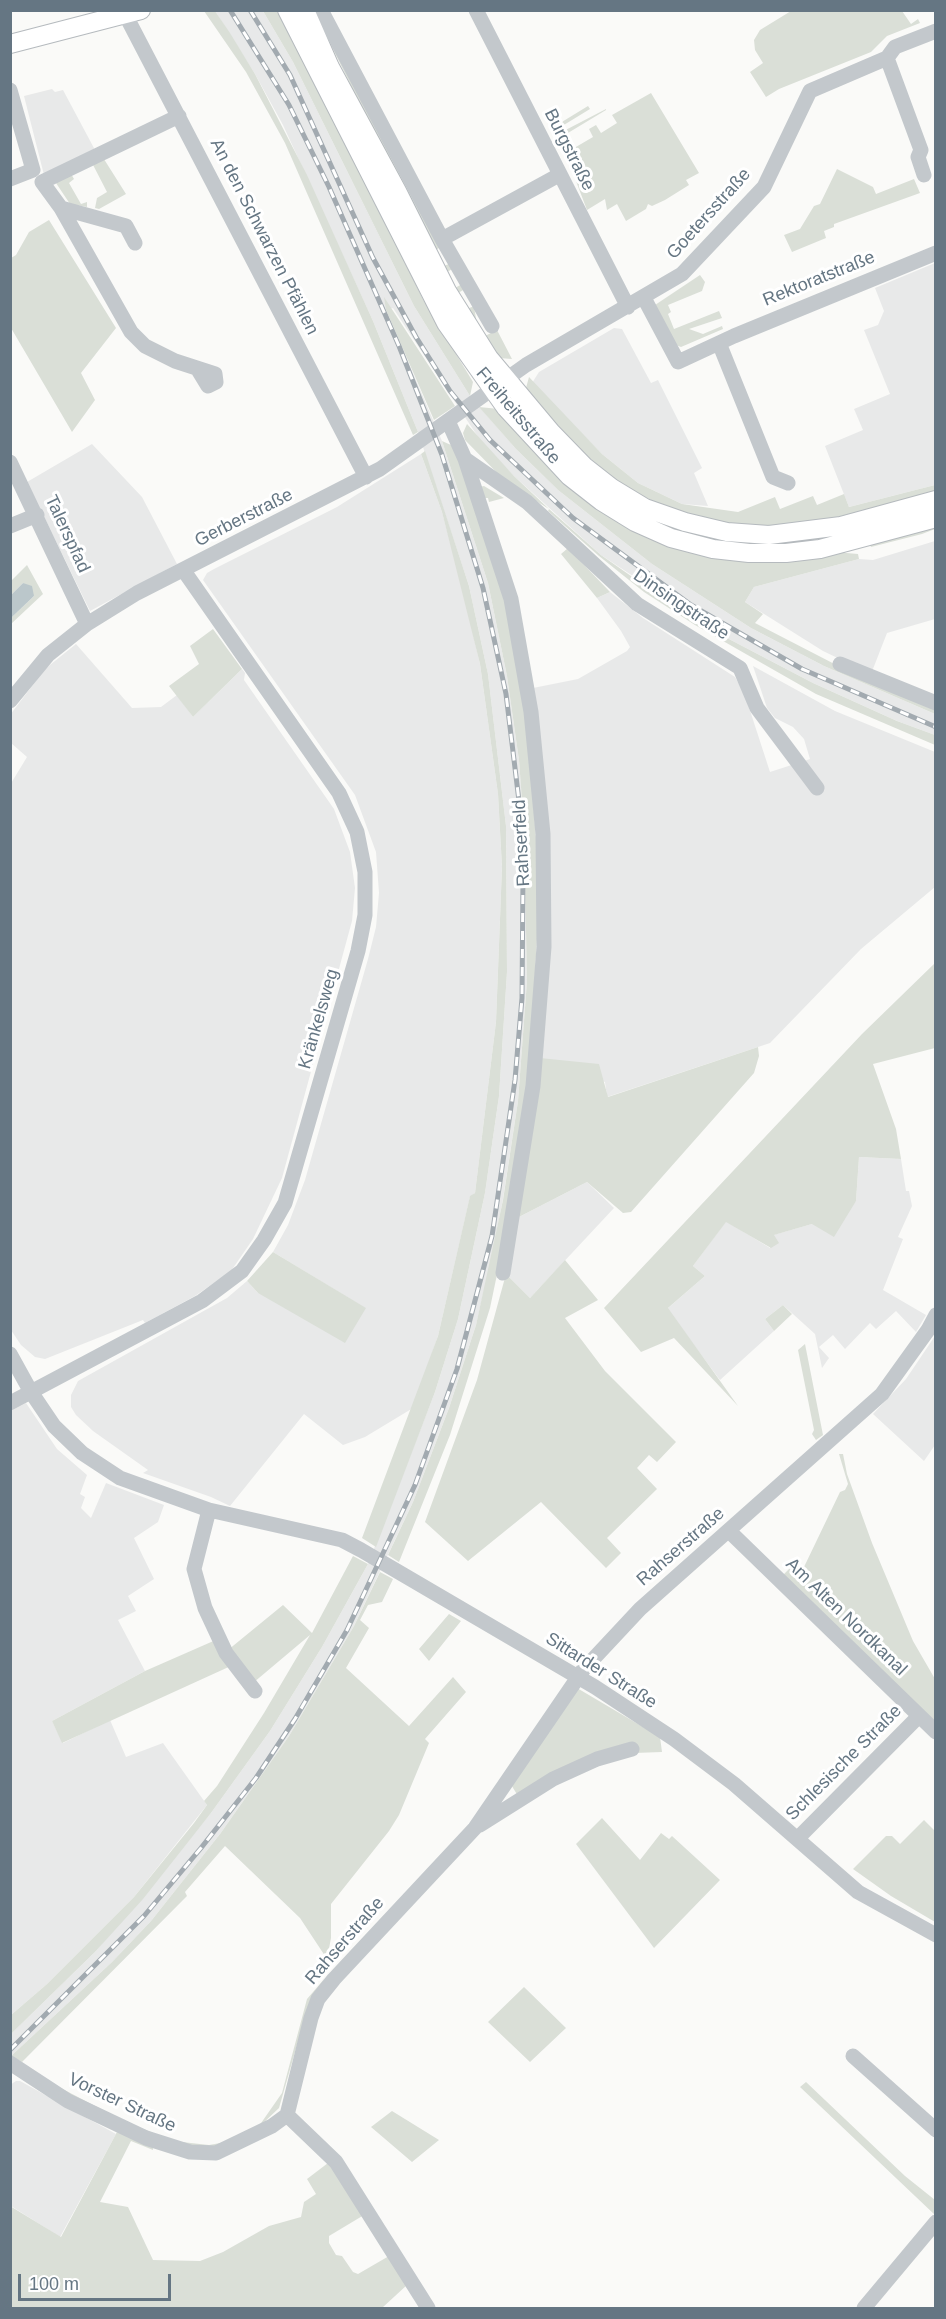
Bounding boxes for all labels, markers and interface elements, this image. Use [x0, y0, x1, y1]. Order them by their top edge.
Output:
street label: Burgstraße [539, 105, 599, 195]
street label: An den Schwarzen Pfählen [205, 135, 323, 339]
street label: Goetersstraße [662, 164, 756, 264]
street label: Rektoratstraße [760, 247, 878, 311]
street label: Freiheitsstraße [471, 363, 565, 469]
street label: Gerberstraße [191, 484, 297, 552]
street label: Talerspfad [40, 492, 94, 576]
street label: Dinsingstraße [629, 565, 733, 645]
street label: Rahserfeld [509, 799, 535, 887]
street label: Kränkelsweg [294, 966, 344, 1072]
street label: Rahserstraße [633, 1503, 729, 1591]
street label: Am Alten Nordkanal [781, 1554, 911, 1680]
street label: Sittarder Straße [541, 1628, 661, 1714]
street label: Schlesische Straße [782, 1701, 906, 1825]
street label: Rahserstraße [301, 1893, 389, 1989]
street label: Vorster Straße [65, 2069, 179, 2137]
scale bar [21, 2262, 174, 2300]
text: 100 m [29, 2274, 79, 2294]

